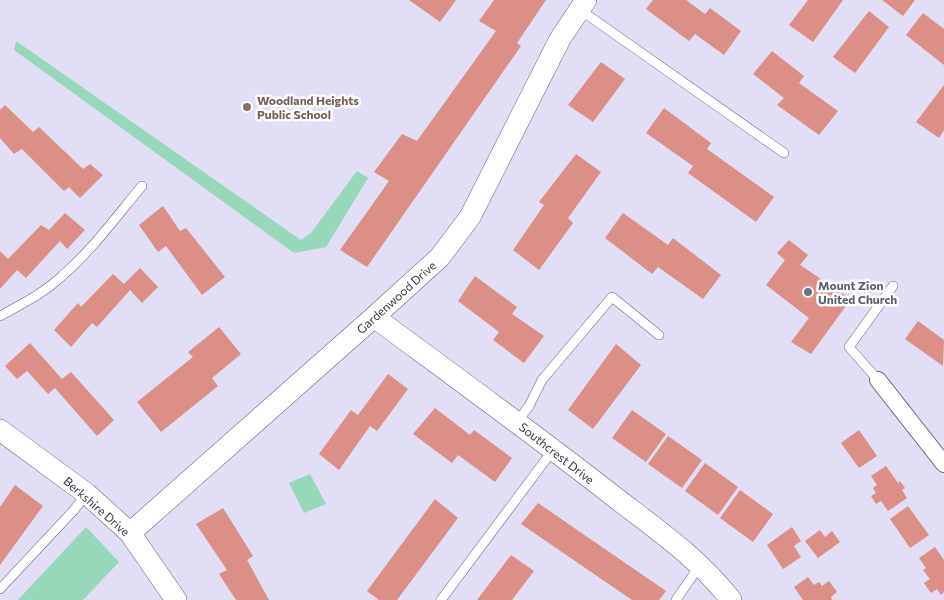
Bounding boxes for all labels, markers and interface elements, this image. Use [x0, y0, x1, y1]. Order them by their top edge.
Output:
place label: Woodland Heights Public School [257, 93, 359, 121]
marker: Woodland Heights Public School [241, 101, 253, 113]
street label: Gardenwood Drive [354, 258, 438, 336]
place label: Mount Zion United Church [818, 278, 897, 306]
marker: Mount Zion United Church [802, 286, 814, 298]
street label: Southcrest Drive [517, 419, 597, 487]
street label: Berkshire Drive [61, 473, 133, 539]

